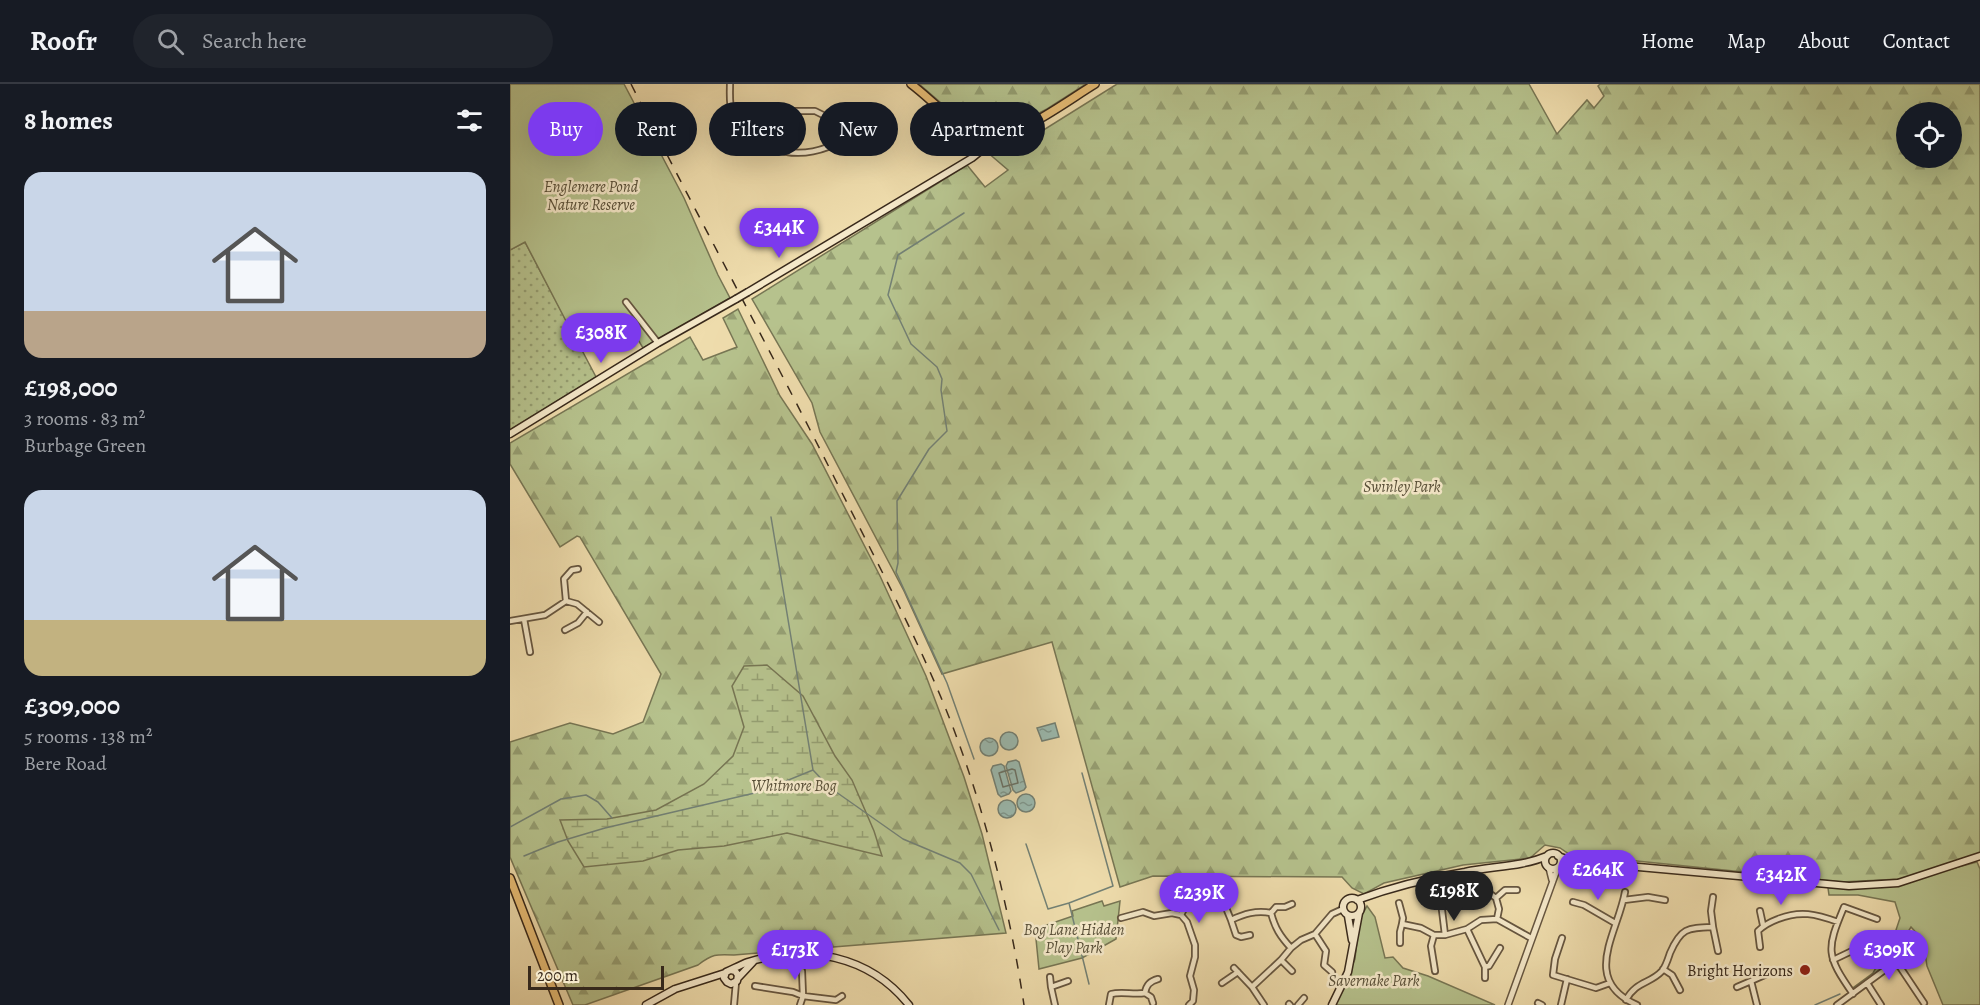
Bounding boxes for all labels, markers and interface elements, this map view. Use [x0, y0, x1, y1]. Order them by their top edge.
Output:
search box [133, 14, 553, 68]
text: Roofr [30, 22, 97, 60]
icon: search [154, 25, 187, 58]
text: Search here [202, 26, 307, 56]
text: Home [1641, 27, 1694, 55]
text: Map [1727, 27, 1765, 55]
text: About [1798, 27, 1850, 55]
text: Contact [1883, 27, 1950, 55]
chip: Buy [528, 102, 603, 156]
chip: Rent [615, 102, 697, 156]
chip: Filters [709, 102, 806, 156]
chip: New [818, 102, 898, 156]
chip: Apartment [910, 102, 1045, 156]
map controls [1896, 102, 1962, 168]
button: locate [1896, 102, 1962, 168]
text: 8 homes [24, 103, 113, 138]
icon: filters [453, 104, 486, 137]
park label: Englemere Pond Nature Reserve [544, 176, 639, 216]
pin: £344K [737, 208, 821, 259]
icon: home [201, 211, 309, 319]
text: £344K [754, 214, 804, 241]
pin: £308K [559, 313, 643, 364]
text: £308K [575, 319, 627, 346]
text: £198,000 [24, 370, 118, 405]
text: 3 rooms · 83 m² [24, 405, 145, 432]
text: Burbage Green [24, 432, 146, 459]
park label: Swinley Park [1363, 476, 1441, 498]
icon: home [201, 529, 309, 637]
text: £309,000 [24, 688, 120, 723]
text: 5 rooms · 138 m² [24, 723, 153, 750]
text: Bere Road [24, 750, 107, 777]
park label: Whitmore Bog [751, 775, 837, 797]
pin: £264K [1556, 850, 1640, 901]
pin: £342K [1739, 855, 1823, 906]
text: £264K [1572, 856, 1624, 883]
text: £342K [1755, 861, 1807, 888]
pin: £198K [1412, 871, 1496, 922]
pin: £239K [1157, 873, 1241, 924]
text: £198K [1429, 877, 1479, 904]
text: £239K [1173, 879, 1225, 906]
park label: Bog Lane Hidden Play Park [1024, 919, 1125, 959]
pin: £173K [753, 930, 837, 981]
pin: £309K [1847, 930, 1931, 981]
text: £173K [771, 936, 819, 963]
text: £309K [1863, 936, 1915, 963]
place label: Bright Horizons [1687, 960, 1793, 982]
scale bar [528, 963, 664, 990]
marker: Bright Horizons [1798, 963, 1812, 977]
text: 200 m [537, 965, 578, 987]
park label: Savernake Park [1328, 970, 1420, 992]

